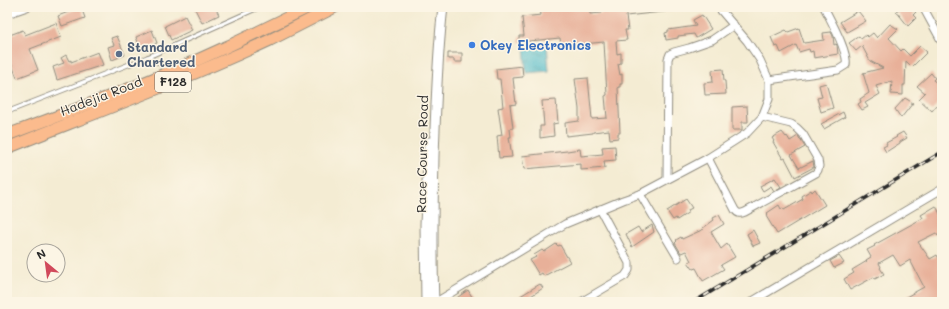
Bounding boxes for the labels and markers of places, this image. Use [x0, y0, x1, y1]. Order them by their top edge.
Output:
place label: Okey Electronics [480, 36, 591, 54]
place label: Standard Chartered [127, 38, 195, 70]
marker: Okey Electronics [467, 40, 477, 50]
marker: Standard Chartered [114, 49, 124, 59]

